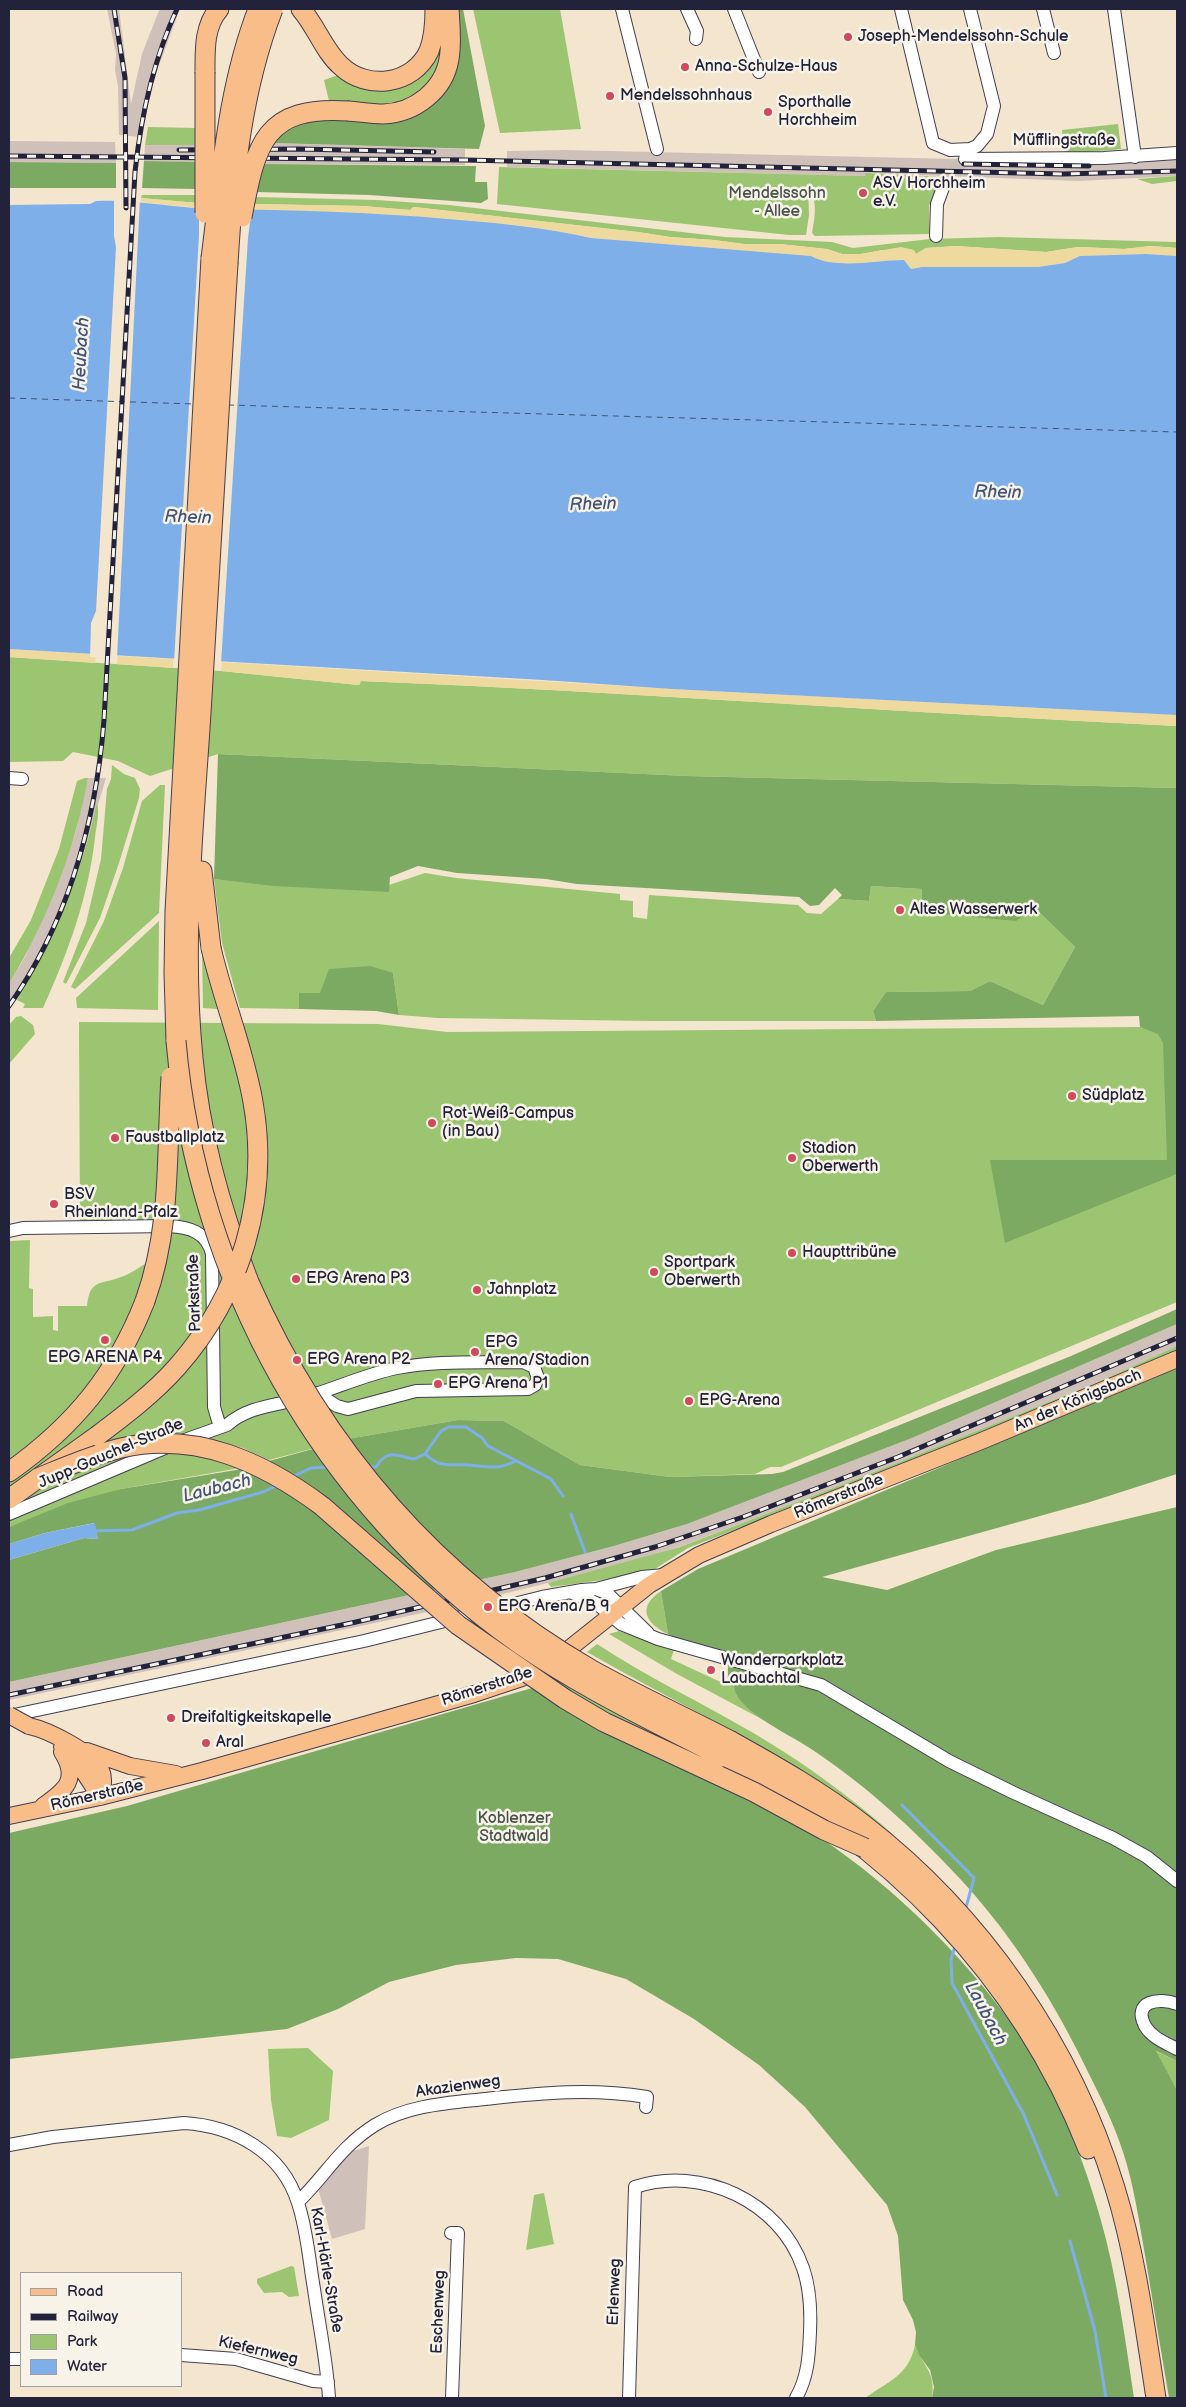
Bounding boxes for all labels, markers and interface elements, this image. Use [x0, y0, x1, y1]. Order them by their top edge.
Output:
place label: Joseph-Mendelssohn-Schule [858, 27, 1069, 47]
marker: Joseph-Mendelssohn-Schule [842, 31, 854, 43]
place label: Anna-Schulze-Haus [695, 57, 838, 77]
marker: Anna-Schulze-Haus [679, 61, 691, 73]
place label: Mendelssohnhaus [620, 86, 752, 106]
marker: Mendelssohnhaus [604, 90, 616, 102]
place label: Sporthalle Horchheim [778, 93, 857, 131]
marker: Sporthalle Horchheim [762, 106, 774, 118]
street label: Müfflingstraße [1013, 131, 1115, 151]
place label: ASV Horchheim e.V. [873, 174, 986, 212]
park label: Mendelssohn - Allee [728, 184, 826, 222]
marker: ASV Horchheim e.V. [857, 187, 869, 199]
water label: Heubach [69, 317, 95, 391]
water label: Rhein [974, 482, 1022, 504]
water label: Rhein [569, 493, 617, 517]
water label: Rhein [164, 506, 212, 530]
place label: Altes Wasserwerk [910, 900, 1037, 920]
marker: Altes Wasserwerk [894, 904, 906, 916]
place label: Südplatz [1082, 1086, 1144, 1106]
marker: Südplatz [1066, 1090, 1078, 1102]
place label: Rot-Weiß-Campus (in Bau) [442, 1104, 574, 1142]
marker: Rot-Weiß-Campus (in Bau) [426, 1117, 438, 1129]
place label: Faustballplatz [125, 1128, 224, 1148]
marker: Faustballplatz [109, 1132, 121, 1144]
place label: Stadion Oberwerth [802, 1139, 878, 1177]
marker: Stadion Oberwerth [786, 1152, 798, 1164]
place label: BSV Rheinland-Pfalz [64, 1185, 178, 1223]
marker: BSV Rheinland-Pfalz [48, 1198, 60, 1210]
place label: Haupttribüne [802, 1243, 896, 1263]
marker: Haupttribüne [786, 1247, 798, 1259]
place label: Sportpark Oberwerth [664, 1253, 740, 1291]
street label: Parkstraße [184, 1254, 206, 1332]
marker: Sportpark Oberwerth [648, 1266, 660, 1278]
place label: EPG Arena P3 [306, 1269, 410, 1289]
marker: EPG Arena P3 [290, 1273, 302, 1285]
place label: Jahnplatz [487, 1280, 556, 1300]
marker: Jahnplatz [471, 1284, 483, 1296]
place label: EPG Arena/Stadion [485, 1333, 589, 1371]
marker: EPG ARENA P4 [99, 1334, 111, 1346]
marker: EPG Arena/Stadion [469, 1346, 481, 1358]
place label: EPG ARENA P4 [48, 1348, 162, 1368]
place label: EPG Arena P2 [307, 1350, 411, 1370]
marker: EPG Arena P2 [291, 1354, 303, 1366]
street label: An der Königsbach [1011, 1366, 1145, 1436]
place label: EPG Arena P1 [448, 1374, 548, 1394]
marker: EPG Arena P1 [432, 1378, 444, 1390]
place label: EPG-Arena [699, 1391, 780, 1411]
marker: EPG-Arena [683, 1395, 695, 1407]
street label: Jupp-Gauchel-Straße [36, 1415, 186, 1493]
water label: Laubach [181, 1470, 253, 1508]
street label: Römerstraße [792, 1470, 886, 1524]
place label: EPG Arena/B 9 [498, 1597, 609, 1617]
marker: EPG Arena/B 9 [482, 1601, 494, 1613]
place label: Wanderparkplatz Laubachtal [721, 1651, 843, 1689]
street label: Römerstraße [439, 1663, 535, 1711]
marker: Wanderparkplatz Laubachtal [705, 1664, 717, 1676]
place label: Dreifaltigkeitskapelle [181, 1708, 332, 1728]
marker: Dreifaltigkeitskapelle [165, 1712, 177, 1724]
place label: Aral [216, 1733, 244, 1753]
marker: Aral [200, 1737, 212, 1749]
street label: Römerstraße [49, 1776, 145, 1816]
park label: Koblenzer Stadtwald [478, 1809, 550, 1847]
water label: Laubach [959, 1978, 1011, 2050]
street label: Akazienweg [414, 2072, 502, 2102]
street label: Karl-Härle-Straße [305, 2206, 347, 2334]
street label: Erlenweg [604, 2258, 626, 2326]
street label: Eschenweg [428, 2270, 450, 2354]
legend [20, 2272, 182, 2387]
text: Road [67, 2282, 103, 2301]
text: Railway [67, 2307, 118, 2326]
text: Park [67, 2332, 97, 2351]
street label: Kiefernweg [216, 2332, 300, 2370]
text: Water [67, 2357, 107, 2376]

